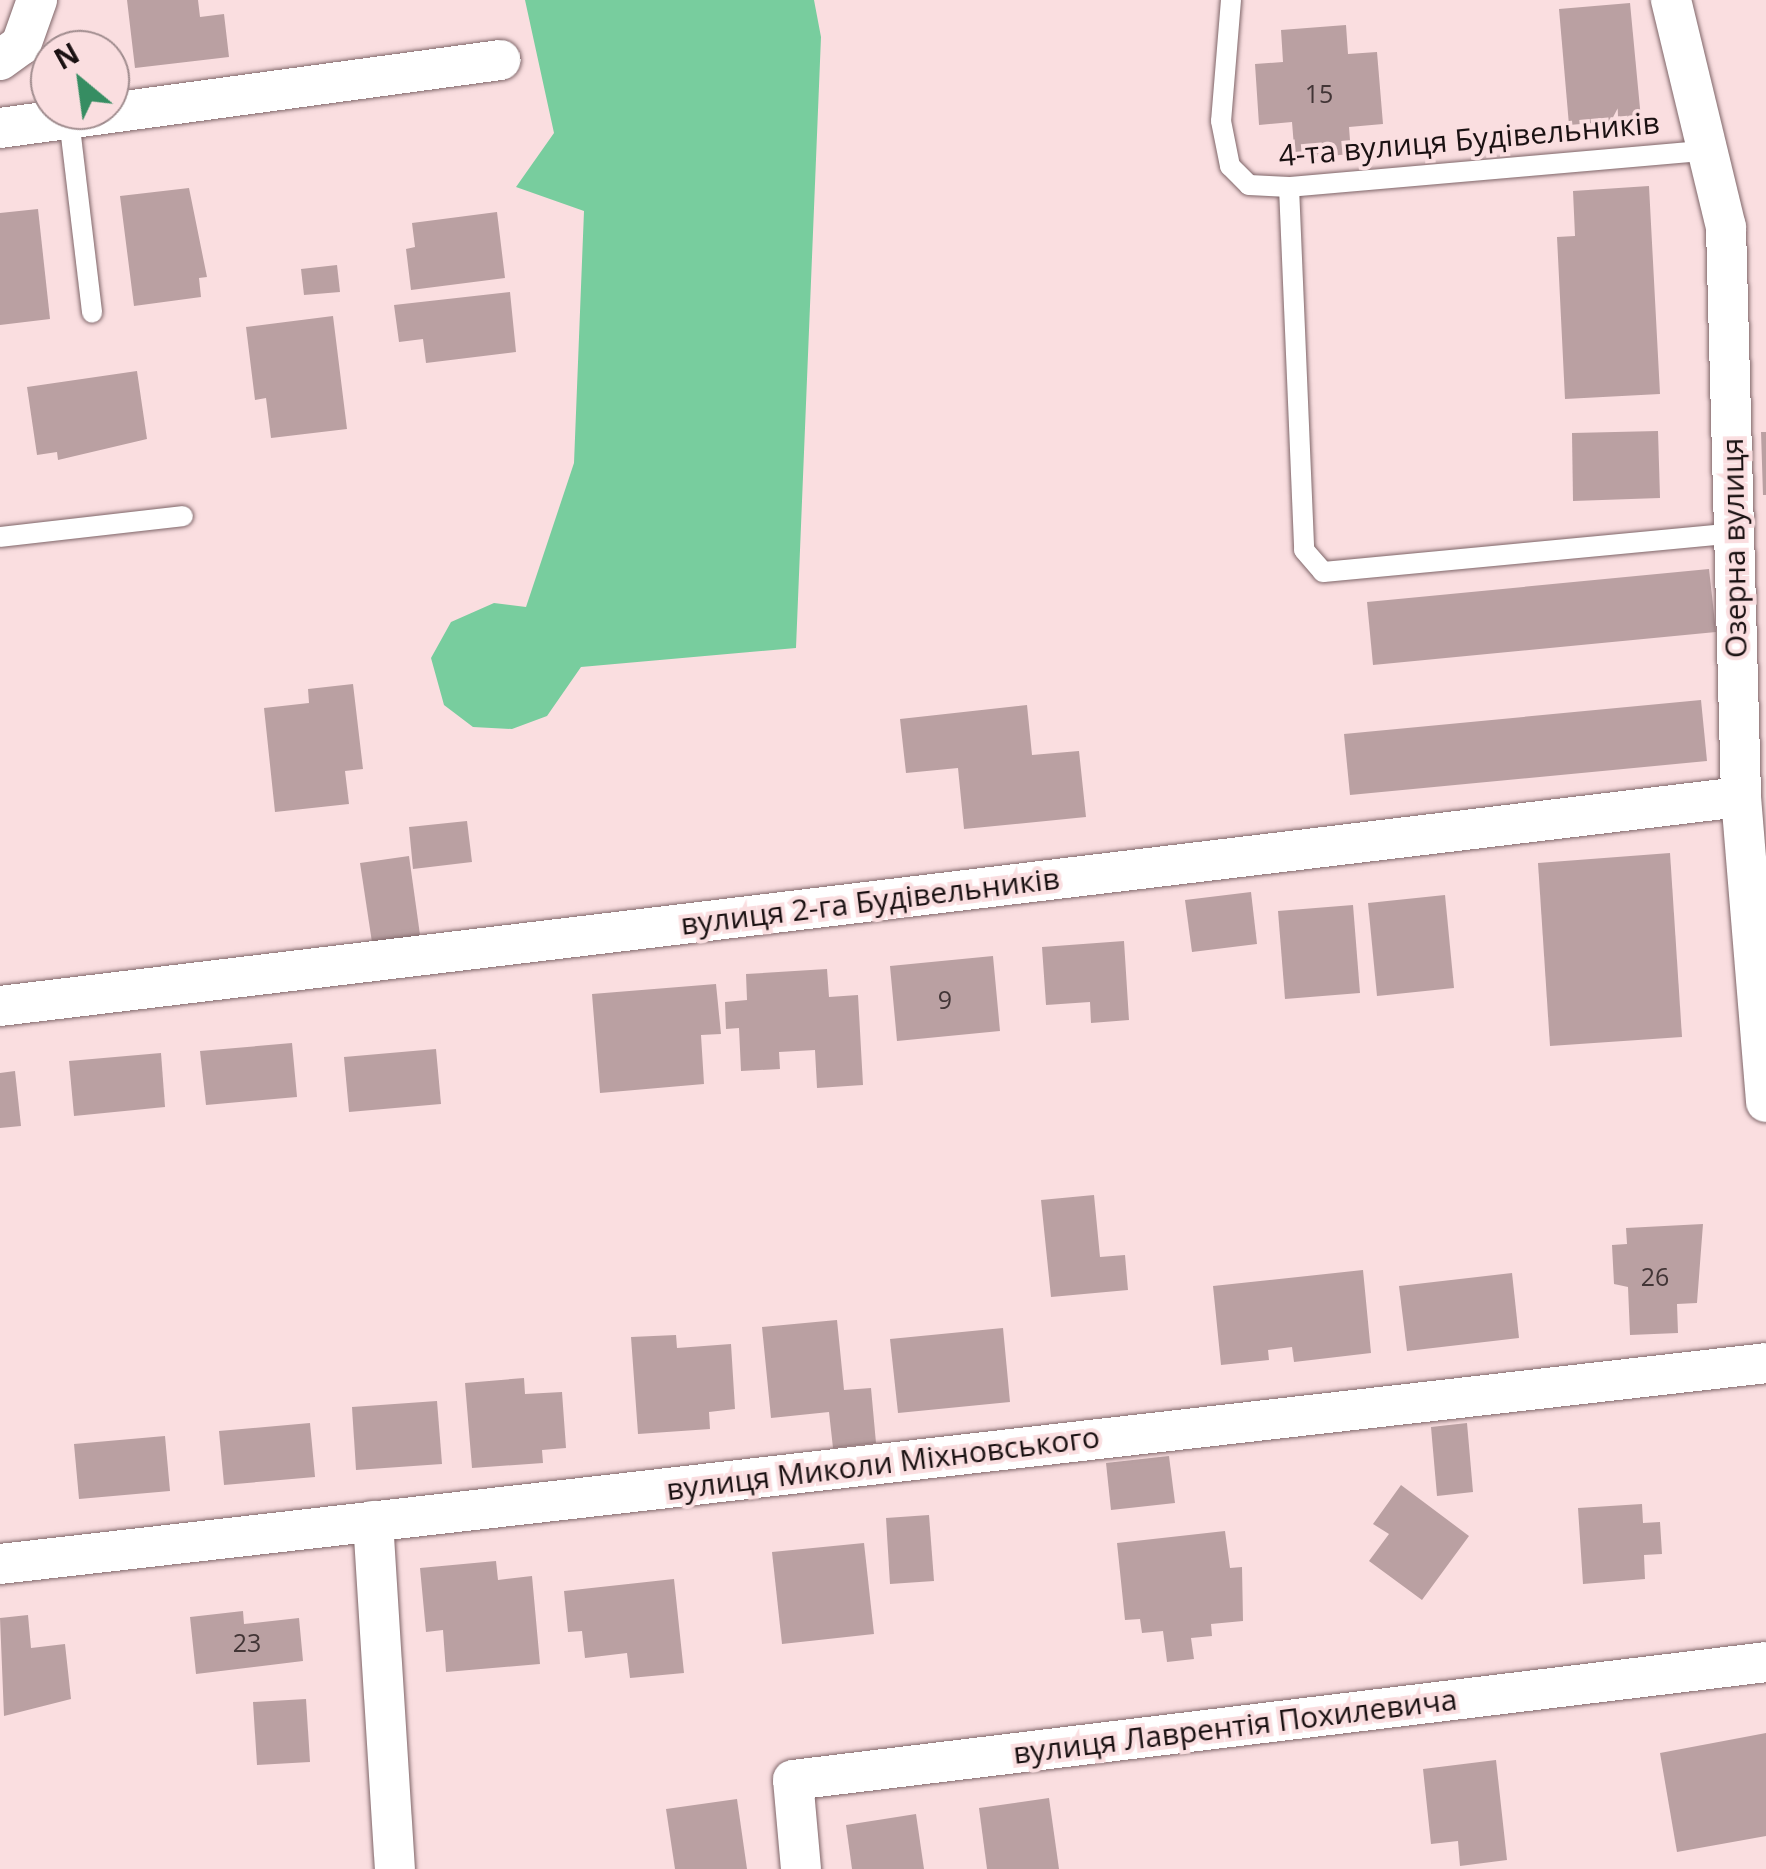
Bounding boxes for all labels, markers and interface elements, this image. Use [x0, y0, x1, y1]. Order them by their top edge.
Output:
north arrow [30, 30, 130, 130]
text: N [47, 33, 86, 78]
house number: 15 [1305, 78, 1333, 108]
street label: 4-та вулиця Будівельників [1277, 104, 1661, 174]
street label: Озерна вулиця [1714, 438, 1754, 658]
street label: вулиця 2-га Будівельників [679, 860, 1061, 942]
house number: 9 [938, 984, 952, 1014]
house number: 26 [1641, 1261, 1669, 1291]
street label: вулиця Миколи Міхновського [664, 1419, 1102, 1507]
house number: 23 [233, 1627, 261, 1657]
street label: вулиця Лаврентія Похилевича [1011, 1681, 1459, 1771]

